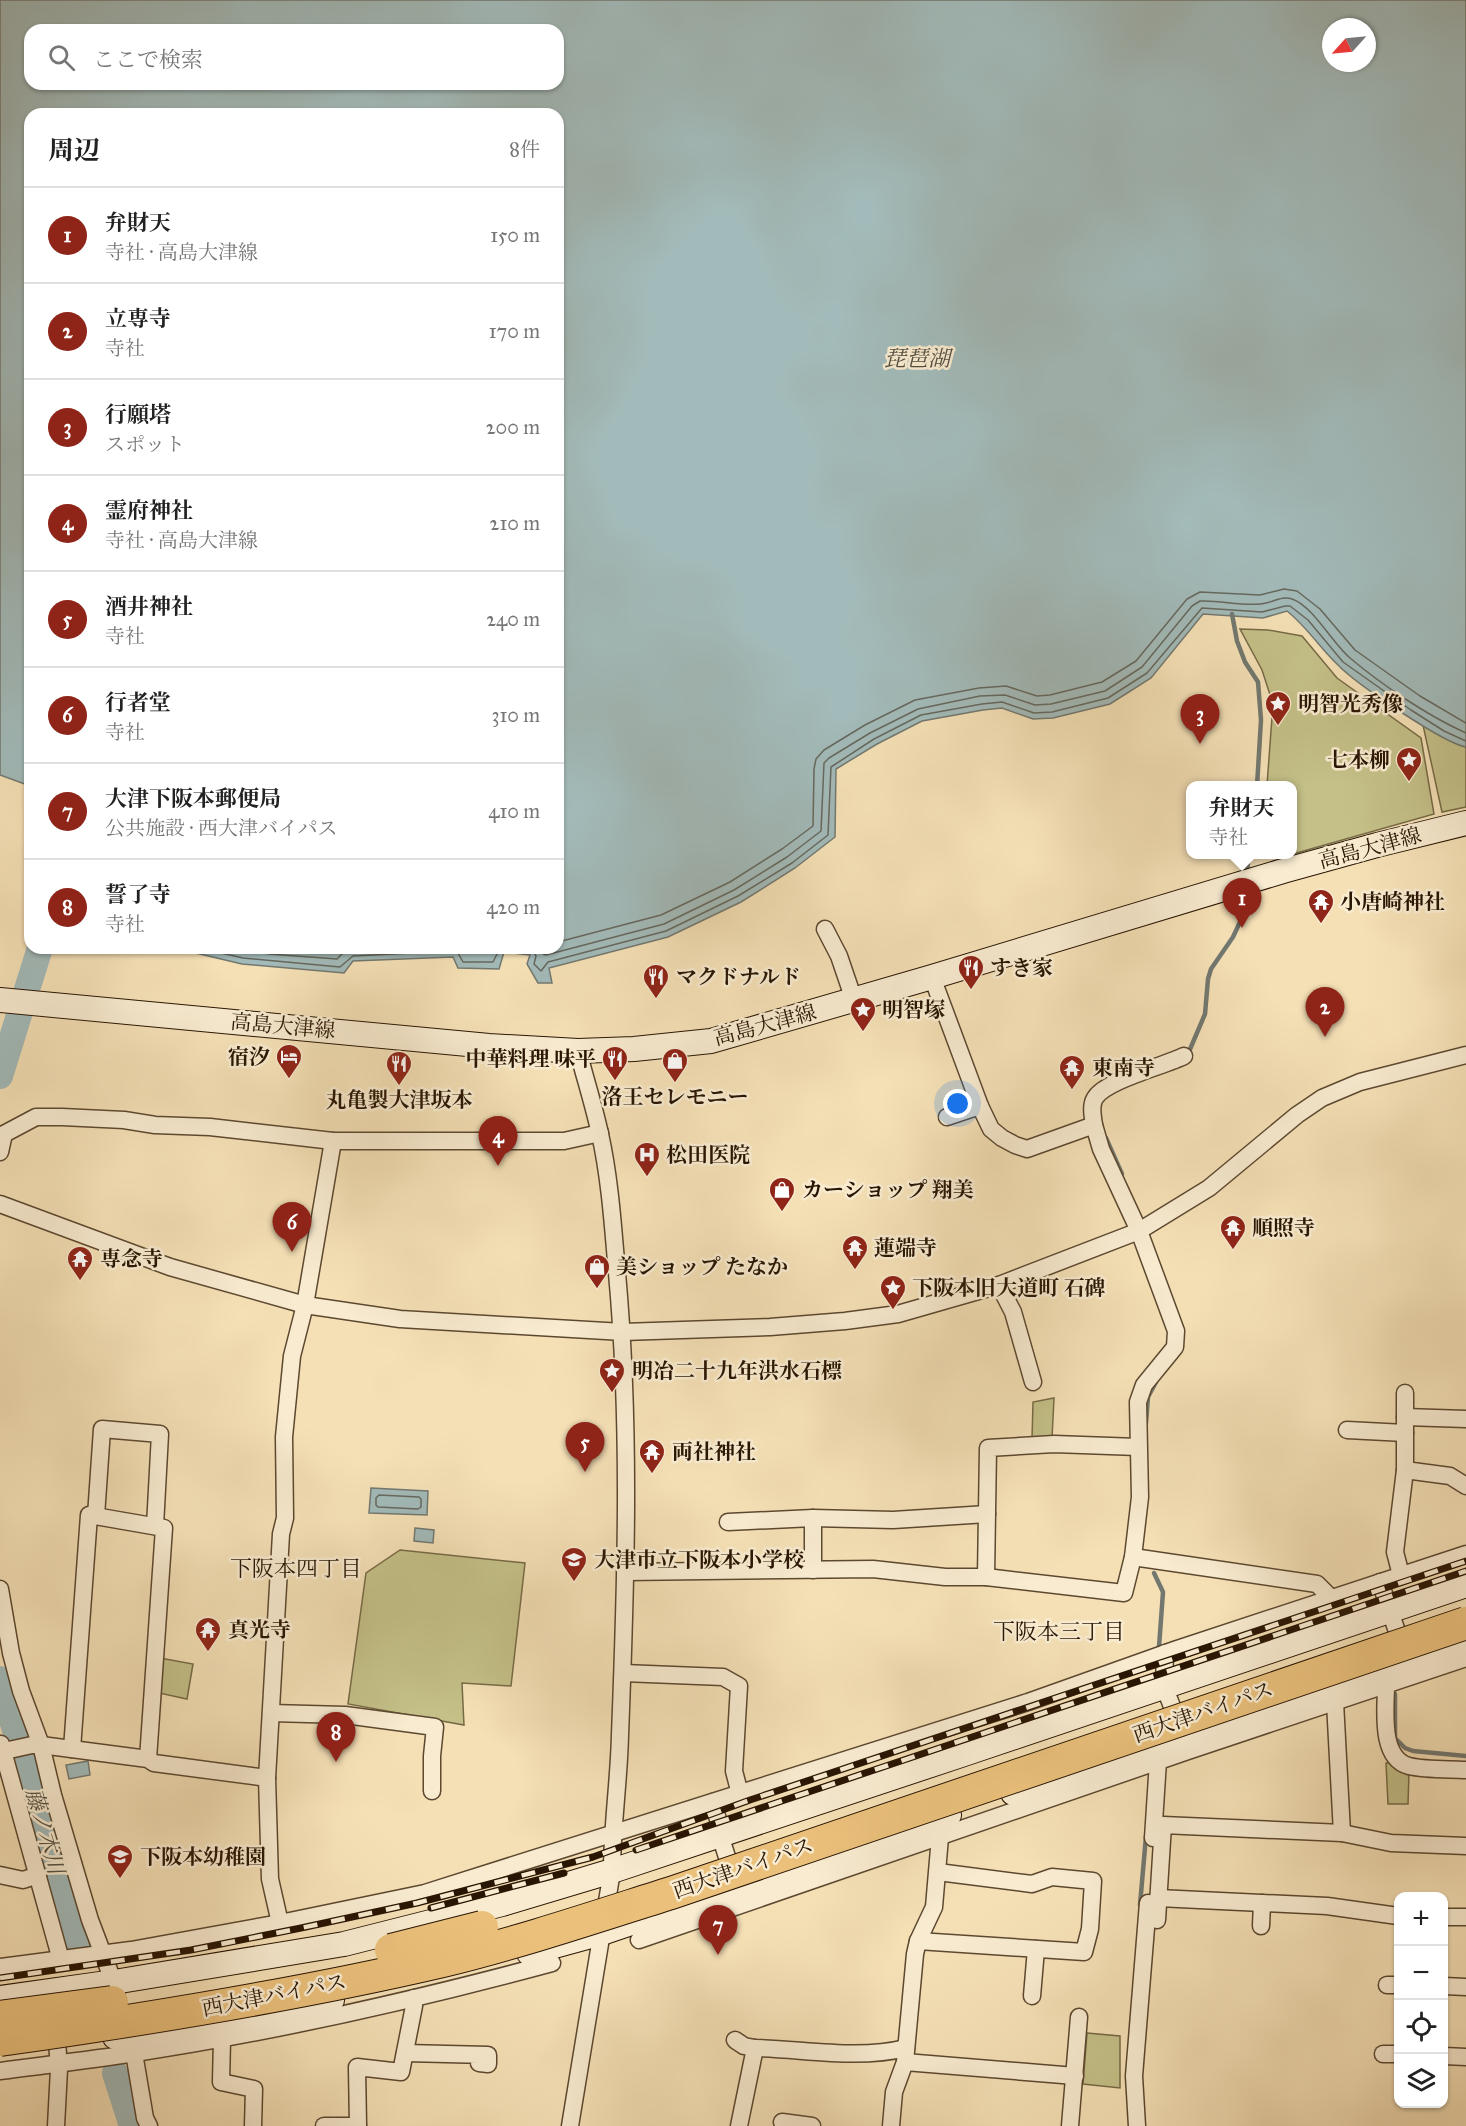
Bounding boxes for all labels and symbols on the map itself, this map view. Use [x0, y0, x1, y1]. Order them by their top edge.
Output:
north arrow [1322, 18, 1376, 72]
water label: 琵琶湖 [884, 345, 954, 372]
place icon: 明智光秀像 [1263, 689, 1293, 727]
place label: 明智光秀像 [1298, 691, 1403, 717]
pin: 3 [1180, 694, 1220, 744]
place icon: 七本柳 [1394, 745, 1424, 783]
place label: 七本柳 [1327, 747, 1390, 773]
street label: 高島大津線 [1316, 822, 1424, 874]
pin: 1 [1222, 878, 1262, 928]
temple icon: 小唐崎神社 [1306, 887, 1336, 925]
place label: 小唐崎神社 [1340, 889, 1445, 915]
restaurant icon: すき家 [956, 953, 986, 991]
place label: すき家 [990, 955, 1053, 981]
restaurant icon: マクドナルド [641, 962, 671, 1000]
place label: マクドナルド [676, 964, 801, 990]
pin: 2 [1306, 988, 1344, 1037]
place icon: 明智塚 [848, 995, 878, 1033]
place label: 明智塚 [882, 997, 945, 1023]
street label: 高島大津線 [711, 999, 819, 1051]
street label: 高島大津線 [230, 1008, 336, 1044]
hotel icon: 宿汐 [274, 1042, 304, 1080]
place label: 宿汐 [228, 1044, 270, 1070]
restaurant icon: 中華料理 味平 [600, 1044, 630, 1082]
place label: 中華料理 味平 [465, 1046, 596, 1072]
shop icon: 洛王セレモニー [660, 1046, 690, 1084]
restaurant icon: 丸亀製大津坂本 [384, 1049, 414, 1087]
temple icon: 東南寺 [1057, 1053, 1087, 1091]
place label: 東南寺 [1092, 1055, 1155, 1081]
place label: 洛王セレモニー [602, 1084, 749, 1110]
place label: 丸亀製大津坂本 [326, 1087, 473, 1113]
your location [943, 1089, 972, 1118]
pin: 4 [478, 1116, 518, 1166]
hospital icon: 松田医院 [632, 1140, 662, 1178]
place label: 松田医院 [666, 1142, 750, 1168]
shop icon: カーショップ 翔美 [767, 1175, 797, 1213]
place label: カーショップ 翔美 [802, 1177, 974, 1203]
pin: 6 [272, 1202, 312, 1252]
temple icon: 順照寺 [1218, 1213, 1248, 1251]
place label: 順照寺 [1252, 1215, 1315, 1241]
temple icon: 蓮端寺 [840, 1233, 870, 1271]
place label: 蓮端寺 [874, 1235, 937, 1261]
temple icon: 専念寺 [65, 1244, 95, 1282]
place label: 専念寺 [100, 1246, 163, 1272]
shop icon: 美ショップ たなか [582, 1252, 612, 1290]
place label: 美ショップ たなか [616, 1254, 788, 1280]
place icon: 下阪本旧大道町 石碑 [878, 1273, 908, 1311]
place label: 下阪本旧大道町 石碑 [912, 1275, 1106, 1301]
place icon: 明冶二十九年洪水石標 [597, 1356, 627, 1394]
place label: 明冶二十九年洪水石標 [632, 1358, 842, 1384]
pin: 5 [566, 1422, 604, 1472]
temple icon: 両社神社 [637, 1437, 667, 1475]
place label: 両社神社 [672, 1439, 756, 1465]
school or university icon: 大津市立下阪本小学校 [559, 1545, 589, 1583]
place label: 大津市立下阪本小学校 [594, 1547, 804, 1573]
district label: 下阪本四丁目 [230, 1555, 362, 1582]
temple icon: 真光寺 [193, 1615, 223, 1653]
place label: 真光寺 [228, 1617, 291, 1643]
district label: 下阪本三丁目 [993, 1618, 1125, 1645]
street label: 西大津バイパス [1129, 1676, 1277, 1748]
pin: 8 [316, 1712, 356, 1762]
water label: 藤ノ木川 [20, 1785, 71, 1879]
street label: 西大津バイパス [669, 1832, 817, 1904]
school or university icon: 下阪本幼稚園 [105, 1842, 135, 1880]
place label: 下阪本幼稚園 [140, 1844, 266, 1870]
pin: 7 [698, 1906, 738, 1955]
street label: 西大津バイパス [200, 1968, 348, 2022]

